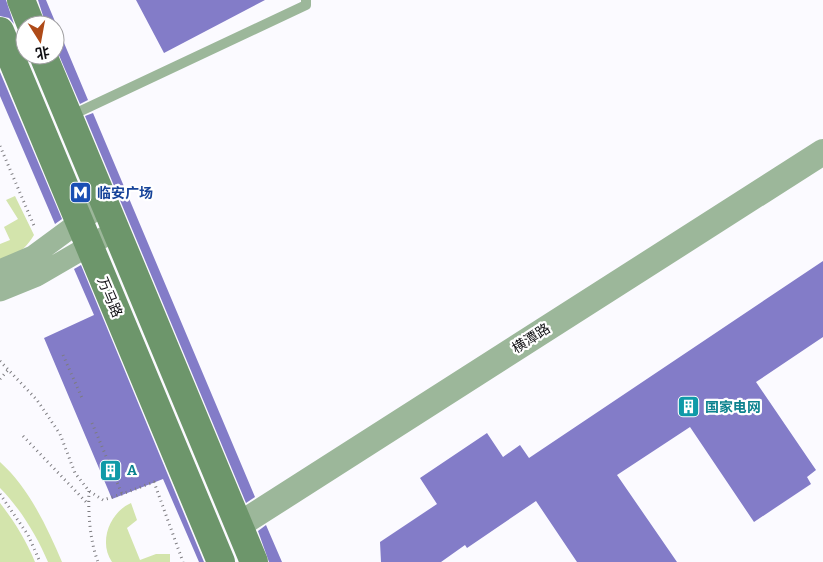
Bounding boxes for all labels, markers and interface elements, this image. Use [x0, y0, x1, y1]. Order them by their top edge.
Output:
north arrow [15, 15, 65, 65]
text: 北 [34, 43, 51, 62]
metro station icon: 临安广场 [69, 181, 93, 205]
place label: 临安广场 [97, 185, 153, 202]
street label: 万马路 [94, 275, 126, 320]
street label: 横潭路 [509, 320, 554, 357]
building icon: 国家电网 [677, 395, 701, 419]
place label: 国家电网 [705, 399, 761, 416]
building icon: A [99, 458, 123, 482]
place label: A [127, 462, 137, 479]

